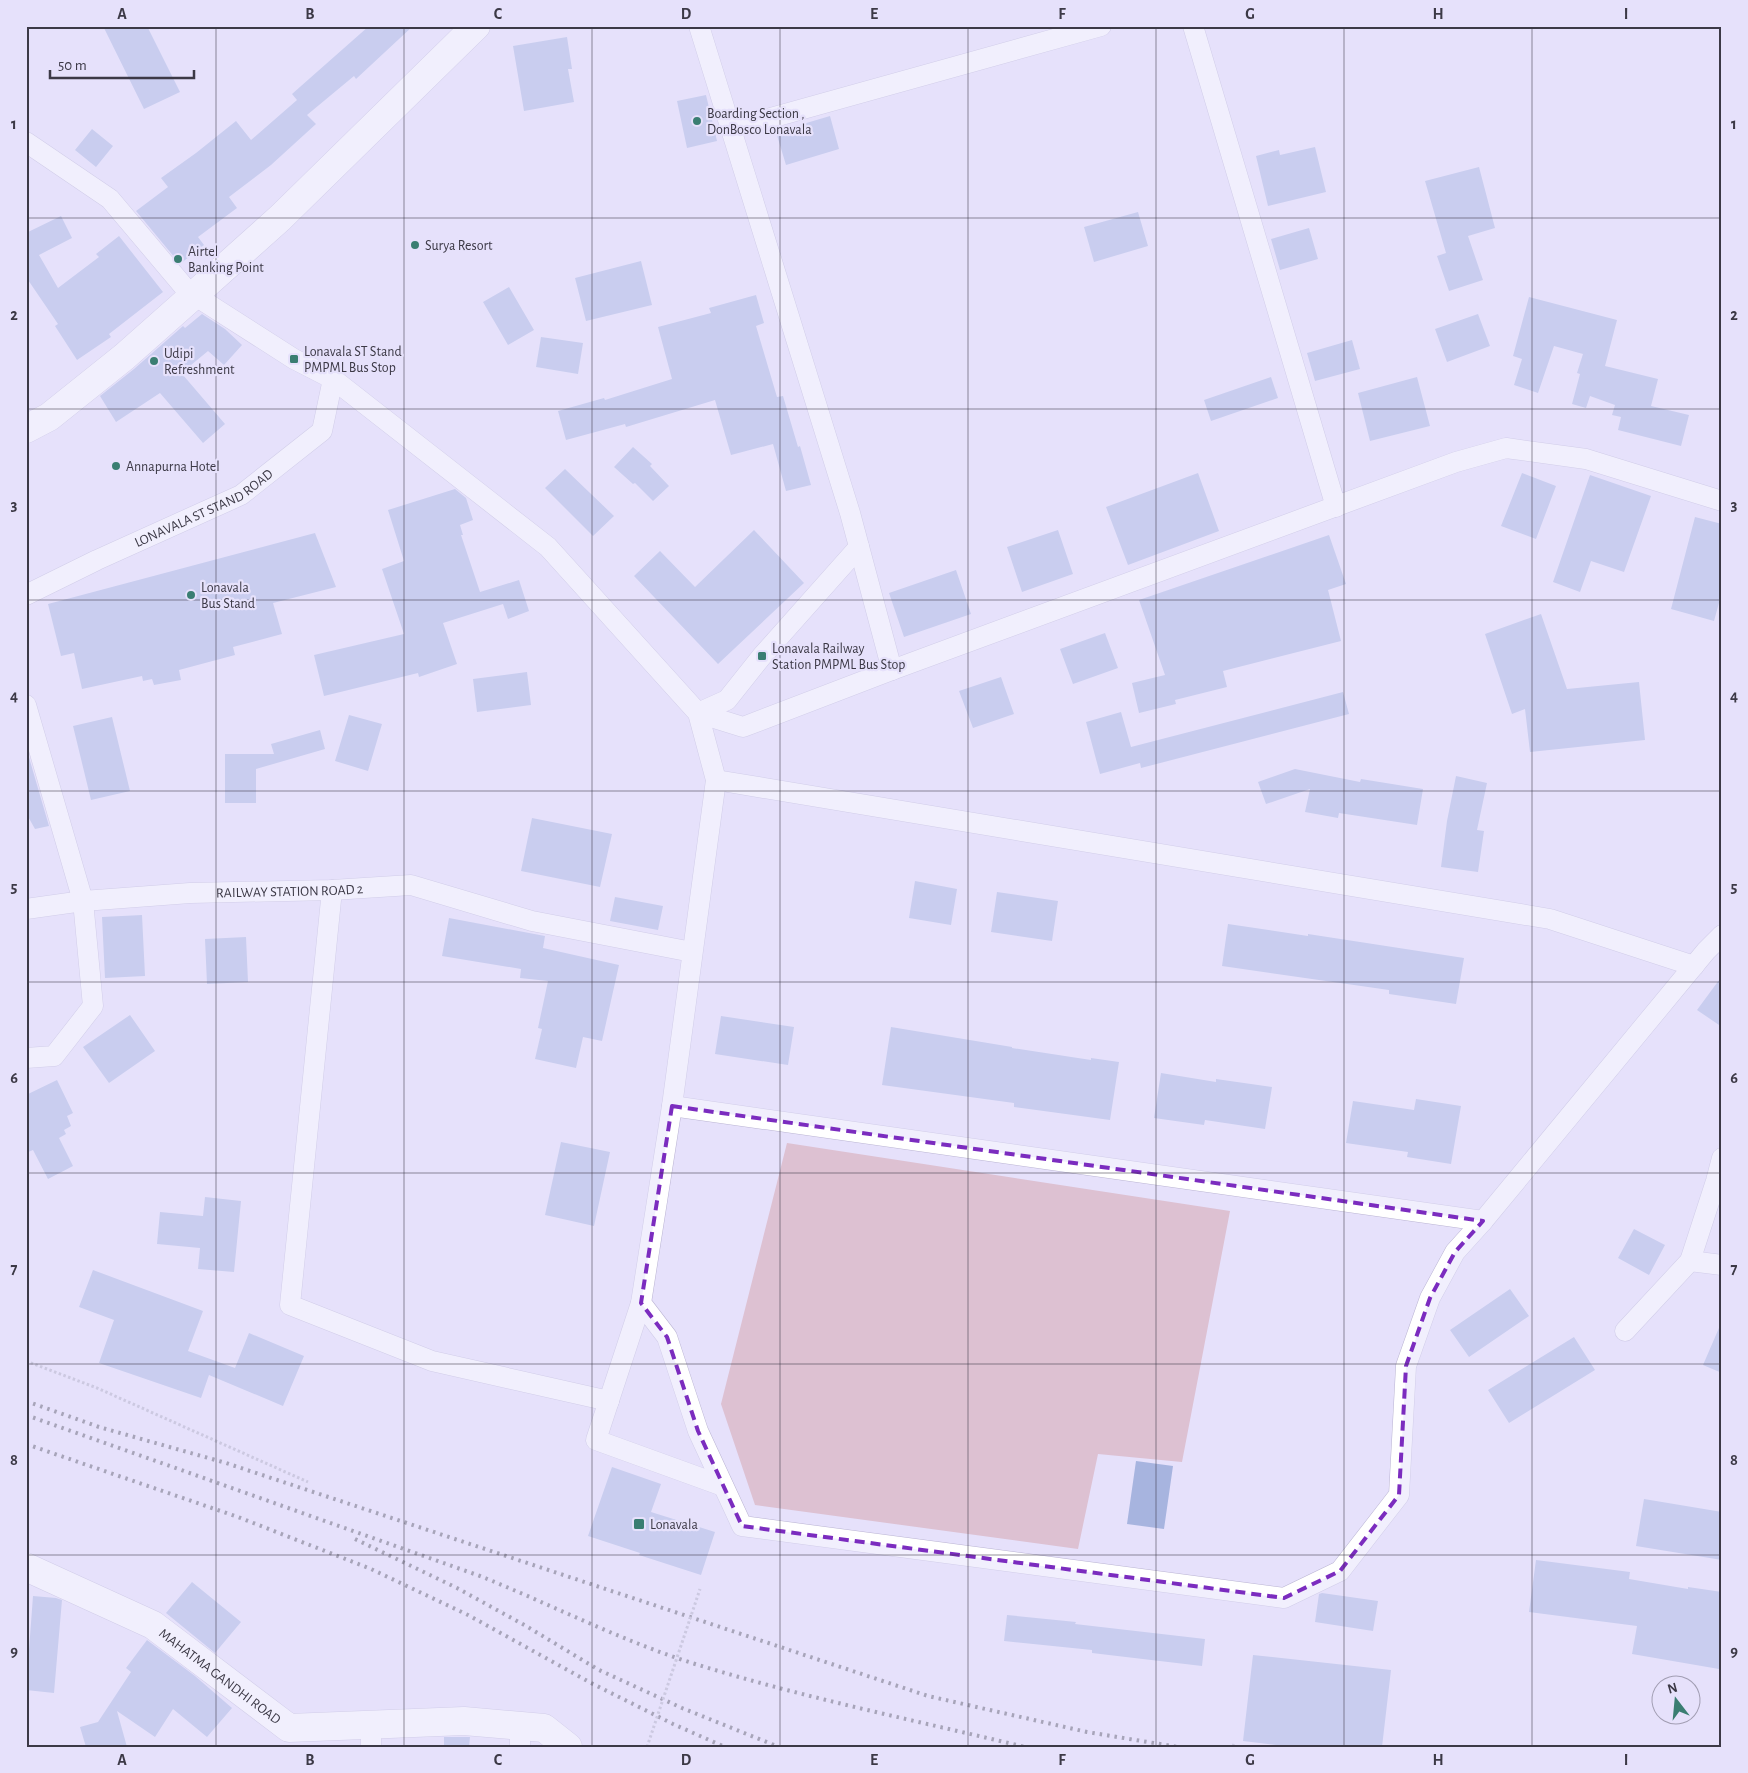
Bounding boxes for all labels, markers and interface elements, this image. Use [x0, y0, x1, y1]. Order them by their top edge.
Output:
text: A [117, 6, 127, 22]
text: B [305, 6, 315, 22]
text: C [494, 6, 503, 22]
text: D [681, 6, 692, 22]
text: E [870, 6, 878, 22]
text: F [1058, 6, 1066, 22]
text: G [1245, 6, 1255, 22]
text: H [1432, 6, 1444, 22]
text: I [1624, 6, 1628, 22]
scale bar [50, 48, 194, 80]
text: 50 m [58, 58, 87, 73]
place label: Boarding Section , DonBosco Lonavala [707, 107, 812, 137]
marker: Boarding Section , DonBosco Lonavala [691, 115, 703, 127]
text: 1 [11, 116, 17, 132]
text: 1 [1731, 116, 1737, 132]
marker: Surya Resort [409, 239, 421, 251]
place label: Surya Resort [425, 239, 493, 253]
place label: Airtel Banking Point [188, 245, 264, 275]
marker: Airtel Banking Point [172, 253, 184, 265]
text: 2 [10, 307, 18, 323]
text: 2 [1730, 307, 1738, 323]
place label: Lonavala ST Stand PMPML Bus Stop [304, 345, 402, 375]
place label: Udipi Refreshment [164, 347, 235, 377]
marker: Lonavala ST Stand PMPML Bus Stop [288, 353, 300, 365]
marker: Udipi Refreshment [148, 355, 160, 367]
marker: Annapurna Hotel [110, 460, 122, 472]
place label: Annapurna Hotel [126, 460, 220, 474]
street label: LONAVALA ST STAND ROAD [133, 467, 276, 550]
text: 3 [11, 497, 18, 513]
text: 3 [1731, 497, 1738, 513]
place label: Lonavala Bus Stand [201, 581, 255, 611]
marker: Lonavala Bus Stand [185, 589, 197, 601]
place label: Lonavala Railway Station PMPML Bus Stop [772, 642, 905, 672]
marker: Lonavala Railway Station PMPML Bus Stop [756, 650, 768, 662]
text: 4 [10, 688, 18, 704]
text: 4 [1730, 688, 1738, 704]
text: 5 [11, 879, 18, 895]
text: 5 [1731, 879, 1738, 895]
street label: RAILWAY STATION ROAD 2 [216, 882, 364, 900]
text: 6 [10, 1070, 18, 1086]
text: 6 [1730, 1070, 1738, 1086]
text: 7 [11, 1261, 18, 1277]
text: 7 [1731, 1261, 1738, 1277]
text: 8 [10, 1452, 18, 1468]
text: 8 [1730, 1452, 1738, 1468]
marker: Lonavala [632, 1517, 646, 1531]
place label: Lonavala [650, 1518, 698, 1532]
street label: MAHATMA GANDHI ROAD [156, 1626, 283, 1727]
text: 9 [10, 1643, 18, 1659]
text: 9 [1730, 1643, 1738, 1659]
north arrow [1650, 1676, 1700, 1726]
text: N [1666, 1680, 1679, 1697]
text: A [117, 1752, 127, 1768]
text: B [305, 1752, 315, 1768]
text: C [494, 1752, 503, 1768]
text: D [681, 1752, 692, 1768]
text: E [870, 1752, 878, 1768]
text: F [1058, 1752, 1066, 1768]
text: G [1245, 1752, 1255, 1768]
text: H [1432, 1752, 1444, 1768]
text: I [1624, 1752, 1628, 1768]

